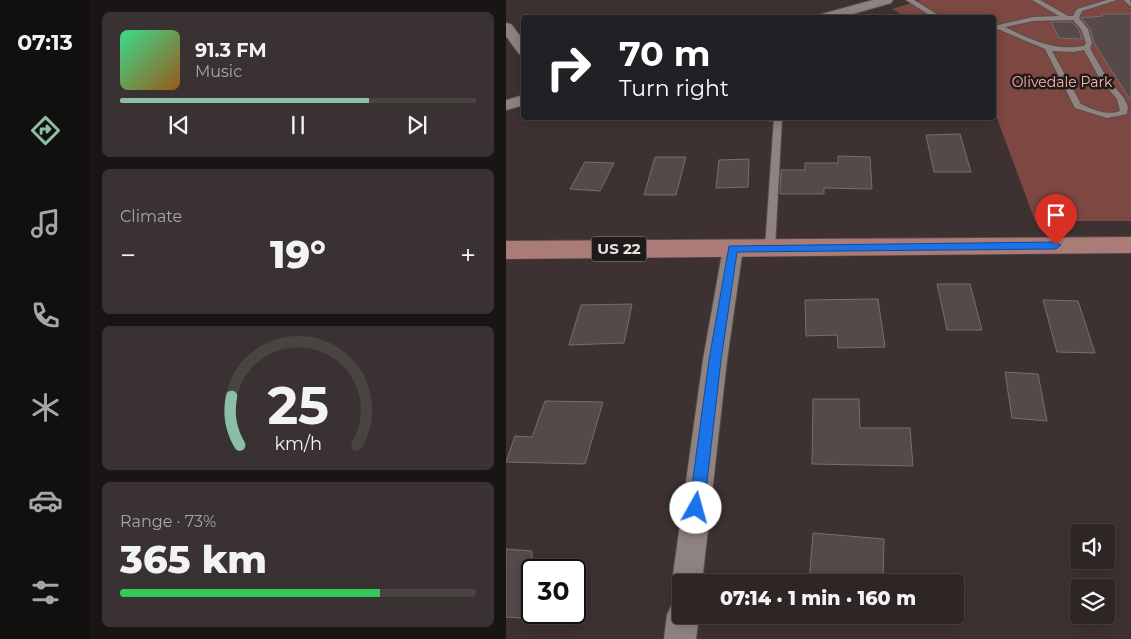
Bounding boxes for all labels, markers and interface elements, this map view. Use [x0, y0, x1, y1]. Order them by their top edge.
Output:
text: 07:13 [17, 29, 73, 56]
text: 70 m [619, 32, 710, 75]
icon: right [536, 35, 601, 100]
text: 91.3 FM [195, 39, 267, 62]
text: Music [195, 62, 242, 81]
park label: Olivedale Park [1012, 73, 1113, 91]
text: Turn right [619, 75, 729, 102]
icon: previous [165, 111, 193, 139]
icon: pause [284, 111, 312, 139]
icon: next [403, 111, 431, 139]
icon: directions [28, 113, 63, 148]
pin [1035, 194, 1077, 245]
icon: arrive [1042, 201, 1070, 229]
icon: music [28, 206, 63, 241]
text: Climate [120, 207, 182, 226]
text: 19° [270, 231, 326, 278]
road number: US 22 [592, 236, 646, 262]
text: − [120, 238, 136, 272]
text: + [460, 238, 476, 272]
icon: phone [28, 298, 63, 333]
text: 25 [267, 374, 329, 437]
icon: climate [28, 390, 63, 425]
text: km/h [274, 433, 322, 454]
position arrow [669, 481, 721, 533]
icon: car [28, 483, 63, 518]
text: Range · 73% [120, 512, 216, 531]
map controls [1070, 524, 1115, 624]
button: sound [1070, 524, 1115, 569]
text: 365 km [120, 536, 267, 583]
speed limit sign: 30 [521, 559, 586, 624]
icon: filters [28, 575, 63, 610]
button: layers [1070, 579, 1115, 624]
text: 07:14 · 1 min · 160 m [720, 587, 916, 610]

